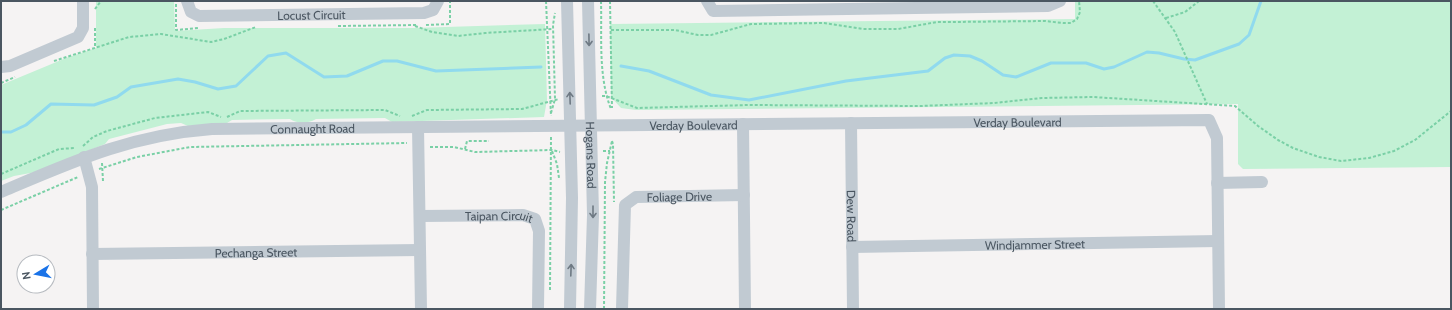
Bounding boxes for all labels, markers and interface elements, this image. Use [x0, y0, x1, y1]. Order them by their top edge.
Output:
street label: Locust Circuit [277, 7, 346, 22]
one-way arrow [585, 33, 593, 46]
one-way arrow [566, 92, 573, 105]
street label: Verday Boulevard [973, 114, 1062, 130]
street label: Verday Boulevard [649, 117, 738, 133]
street label: Connaught Road [270, 120, 355, 136]
street label: Hogans Road [583, 121, 600, 189]
street label: Foliage Drive [647, 188, 712, 204]
street label: Dew Road [844, 190, 860, 242]
one-way arrow [589, 205, 597, 218]
street label: Taipan Circuit [465, 207, 535, 225]
street label: Windjammer Street [985, 236, 1085, 252]
street label: Pechanga Street [215, 244, 297, 260]
north arrow [16, 254, 56, 294]
one-way arrow [568, 264, 575, 277]
text: N [19, 271, 34, 281]

